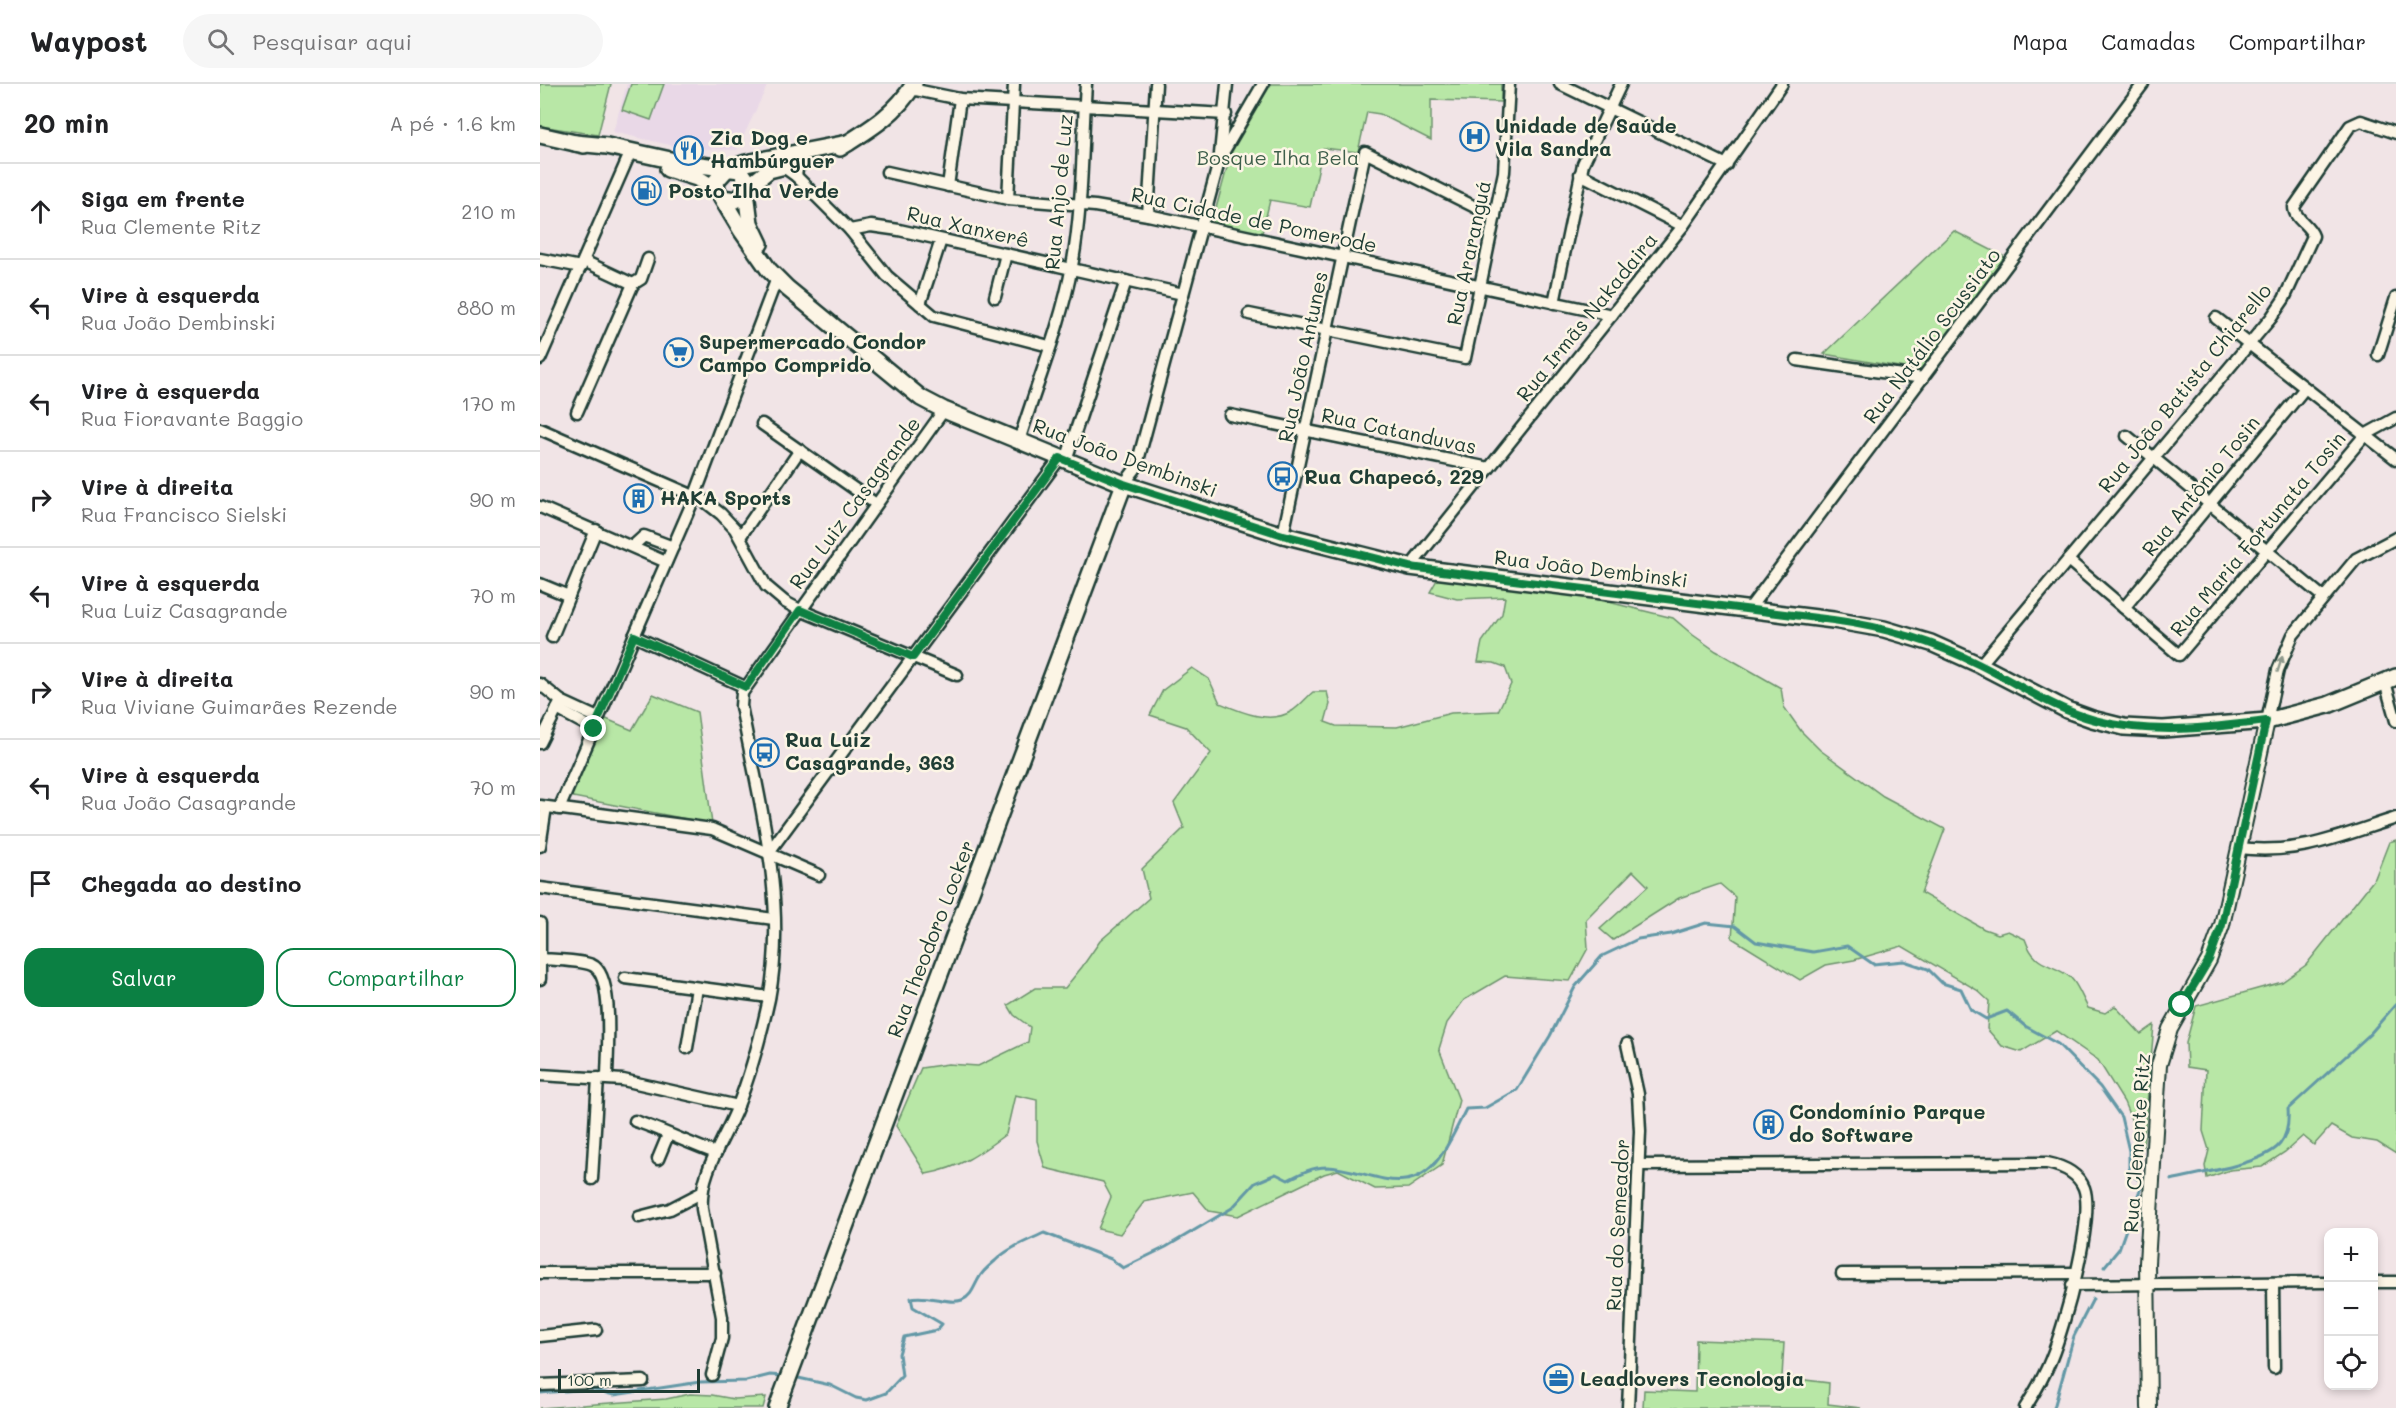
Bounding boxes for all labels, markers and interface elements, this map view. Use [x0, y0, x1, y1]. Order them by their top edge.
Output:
search box [183, 14, 603, 68]
text: Waypost [30, 23, 147, 59]
icon: search [204, 25, 237, 58]
text: Pesquisar aqui [252, 27, 412, 56]
text: Mapa [2012, 28, 2068, 55]
text: Camadas [2101, 28, 2196, 55]
text: Compartilhar [2229, 28, 2366, 55]
text: 20 min [24, 106, 109, 140]
text: A pé · 1.6 km [390, 110, 516, 136]
place label: Unidade de Saúde Vila Sandra [1495, 112, 1677, 161]
street label: Rua Anjo de Luz [1038, 113, 1078, 271]
hospital icon: Unidade de Saúde Vila Sandra [1458, 121, 1490, 153]
place label: Zia Dog e Hambúrguer [710, 124, 835, 173]
restaurant icon: Zia Dog e Hambúrguer [673, 134, 705, 166]
park label: Bosque Ilha Bela [1197, 144, 1359, 170]
fuel station icon: Posto Ilha Verde [631, 175, 663, 207]
place label: Posto Ilha Verde [668, 177, 839, 203]
street label: Rua Araranguá [1440, 178, 1496, 328]
street label: Rua Cidade de Pomerode [1129, 180, 1379, 258]
text: Siga em frente [81, 184, 245, 213]
icon: ahead [24, 195, 57, 228]
text: 210 m [461, 198, 516, 224]
street label: Rua Xanxerê [905, 199, 1032, 253]
text: Rua Clemente Ritz [81, 213, 261, 239]
street label: Rua Irmãs Nakadaira [1510, 227, 1662, 406]
street label: Rua Natálio Scussiato [1857, 242, 2006, 428]
street label: Rua João Antunes [1271, 269, 1333, 445]
street label: Rua João Batista Chiarello [2092, 277, 2277, 497]
text: Vire à esquerda [81, 280, 260, 309]
icon: left [24, 291, 57, 324]
text: 880 m [457, 294, 516, 320]
text: Rua João Dembinski [81, 309, 276, 335]
place label: Supermercado Condor Campo Comprido [699, 328, 926, 377]
supermarket icon: Supermercado Condor Campo Comprido [662, 337, 694, 369]
text: Vire à esquerda [81, 376, 260, 405]
icon: left [24, 387, 57, 420]
text: 170 m [461, 390, 516, 416]
street label: Rua Catanduvas [1319, 401, 1479, 459]
text: Rua Fioravante Baggio [81, 405, 303, 431]
street label: Rua Antônio Tosin [2135, 410, 2265, 561]
street label: Rua Luiz Casagrande [783, 411, 926, 594]
street label: Rua João Dembinski [1029, 412, 1221, 503]
street label: Rua Maria Fortunata Tosin [2164, 425, 2351, 641]
bus stop icon: Rua Chapecó, 229 [1267, 461, 1299, 493]
place label: Rua Chapecó, 229 [1304, 463, 1484, 489]
text: Vire à direita [81, 472, 234, 501]
building icon: HAKA Sports [623, 482, 655, 514]
icon: right [24, 483, 57, 516]
place label: HAKA Sports [660, 484, 791, 510]
text: 90 m [470, 486, 516, 512]
text: Rua Francisco Sielski [81, 501, 287, 527]
street label: Rua João Dembinski [1493, 543, 1689, 593]
text: Vire à esquerda [81, 568, 260, 597]
icon: left [24, 579, 57, 612]
text: 70 m [470, 582, 516, 608]
text: Rua Luiz Casagrande [81, 597, 288, 623]
one-way arrow [2276, 655, 2285, 673]
text: Vire à direita [81, 664, 234, 693]
icon: right [24, 675, 57, 708]
text: 90 m [470, 678, 516, 704]
text: Rua Viviane Guimarães Rezende [81, 693, 398, 719]
route end [580, 715, 606, 741]
place label: Rua Luiz Casagrande, 363 [785, 726, 955, 775]
bus stop icon: Rua Luiz Casagrande, 363 [748, 736, 780, 768]
text: Vire à esquerda [81, 760, 260, 789]
icon: left [24, 771, 57, 804]
text: 70 m [470, 774, 516, 800]
text: Rua João Casagrande [81, 789, 296, 815]
street label: Rua Theodoro Locker [880, 836, 980, 1041]
icon: arrive [24, 867, 57, 900]
text: Chegada ao destino [81, 869, 301, 898]
button: Salvar [24, 948, 264, 1007]
button: Compartilhar [276, 948, 516, 1007]
route start [2168, 991, 2194, 1017]
street label: Rua Clemente Ritz [2117, 1052, 2155, 1234]
place label: Condomínio Parque do Software [1789, 1098, 1985, 1147]
building icon: Condomínio Parque do Software [1752, 1108, 1784, 1140]
street label: Rua do Semeador [1600, 1138, 1634, 1312]
map controls [2324, 1228, 2378, 1390]
button: + [2324, 1228, 2378, 1282]
button: − [2324, 1282, 2378, 1336]
button: locate [2324, 1336, 2378, 1390]
office icon: Leadlovers Tecnologia [1543, 1363, 1575, 1395]
place label: Leadlovers Tecnologia [1580, 1365, 1804, 1391]
scale bar [558, 1366, 700, 1394]
text: 100 m [567, 1369, 612, 1390]

